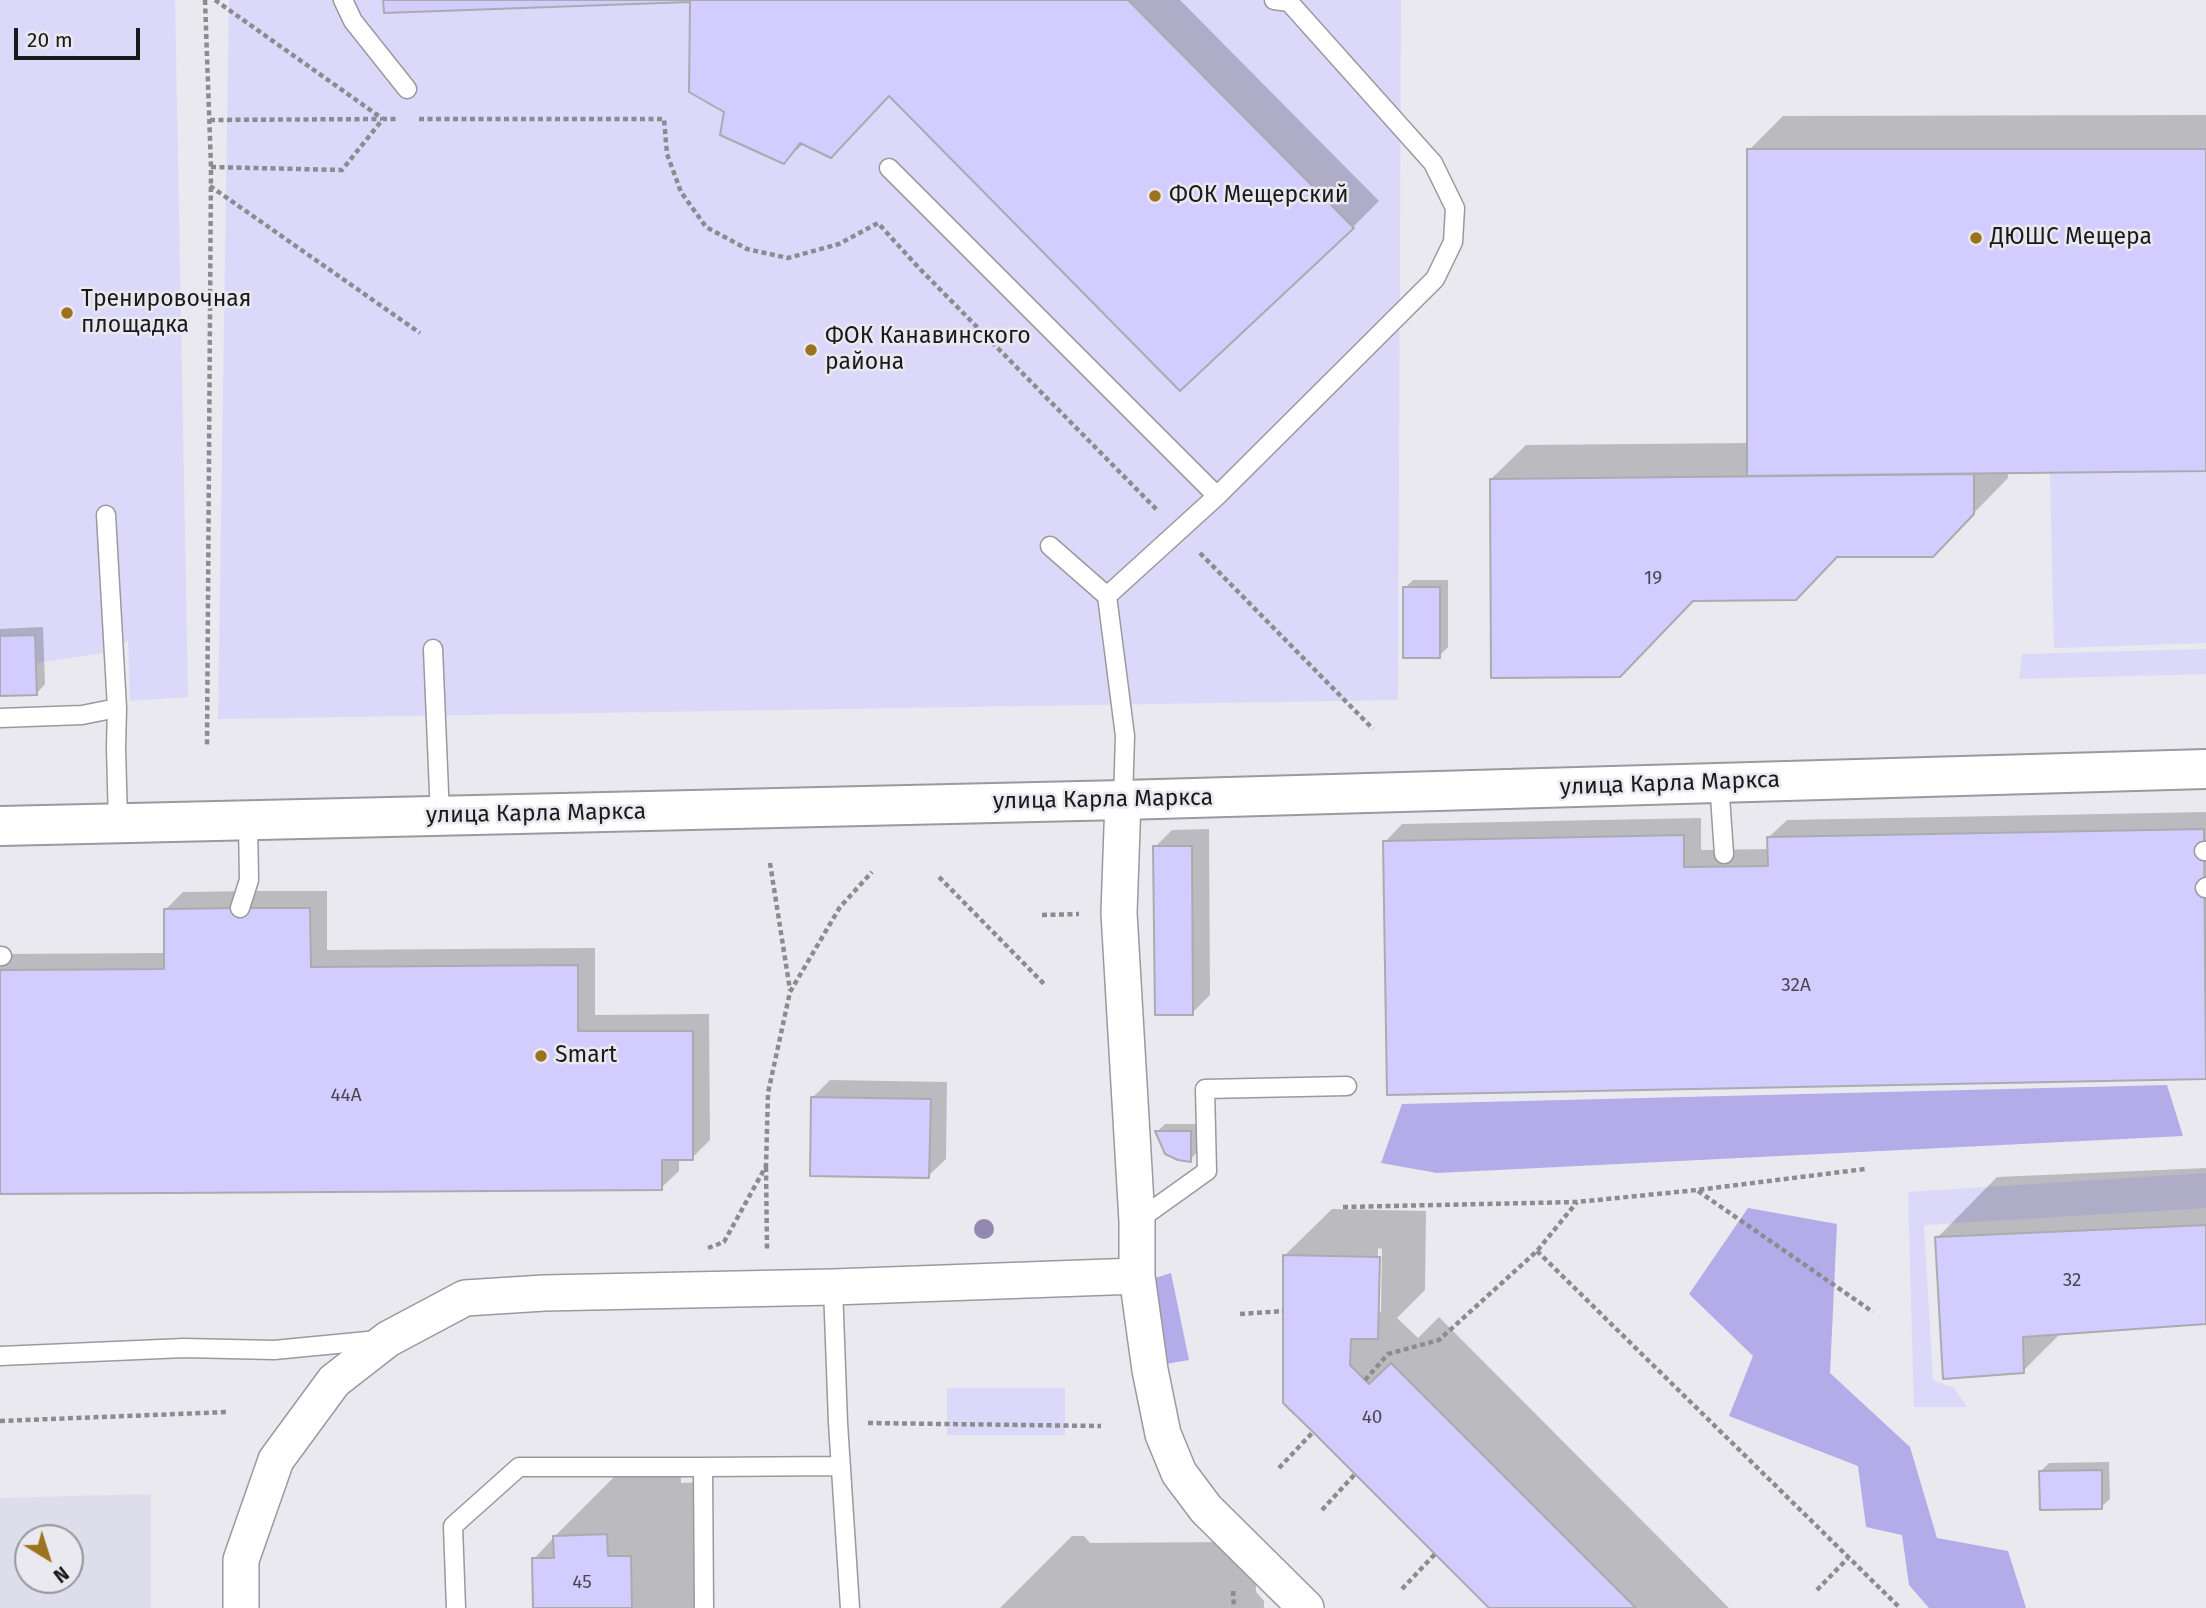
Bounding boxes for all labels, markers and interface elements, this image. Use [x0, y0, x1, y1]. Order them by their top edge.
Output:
scale bar [18, 14, 144, 58]
text: 20 m [27, 27, 73, 53]
place label: ФОК Мещерский [1169, 182, 1349, 210]
marker: ФОК Мещерский [1147, 188, 1163, 204]
place label: ДЮШС Мещера [1990, 224, 2152, 252]
marker: ДЮШС Мещера [1968, 230, 1984, 246]
place label: Тренировочная площадка [81, 286, 251, 340]
marker: Тренировочная площадка [59, 305, 75, 321]
place label: ФОК Канавинского района [825, 323, 1031, 377]
marker: ФОК Канавинского района [803, 342, 819, 358]
house number: 19 [1644, 568, 1662, 590]
street label: улица Карла Маркса [1559, 766, 1781, 802]
street label: улица Карла Маркса [993, 784, 1213, 816]
street label: улица Карла Маркса [426, 798, 646, 830]
house number: 32А [1781, 975, 1811, 997]
place label: Smart [555, 1042, 617, 1070]
marker: Smart [533, 1048, 549, 1064]
house number: 44А [330, 1085, 362, 1107]
house number: 32 [2063, 1270, 2081, 1292]
house number: 40 [1362, 1407, 1382, 1429]
north arrow [14, 1524, 84, 1594]
text: N [49, 1561, 73, 1587]
house number: 45 [572, 1572, 592, 1594]

